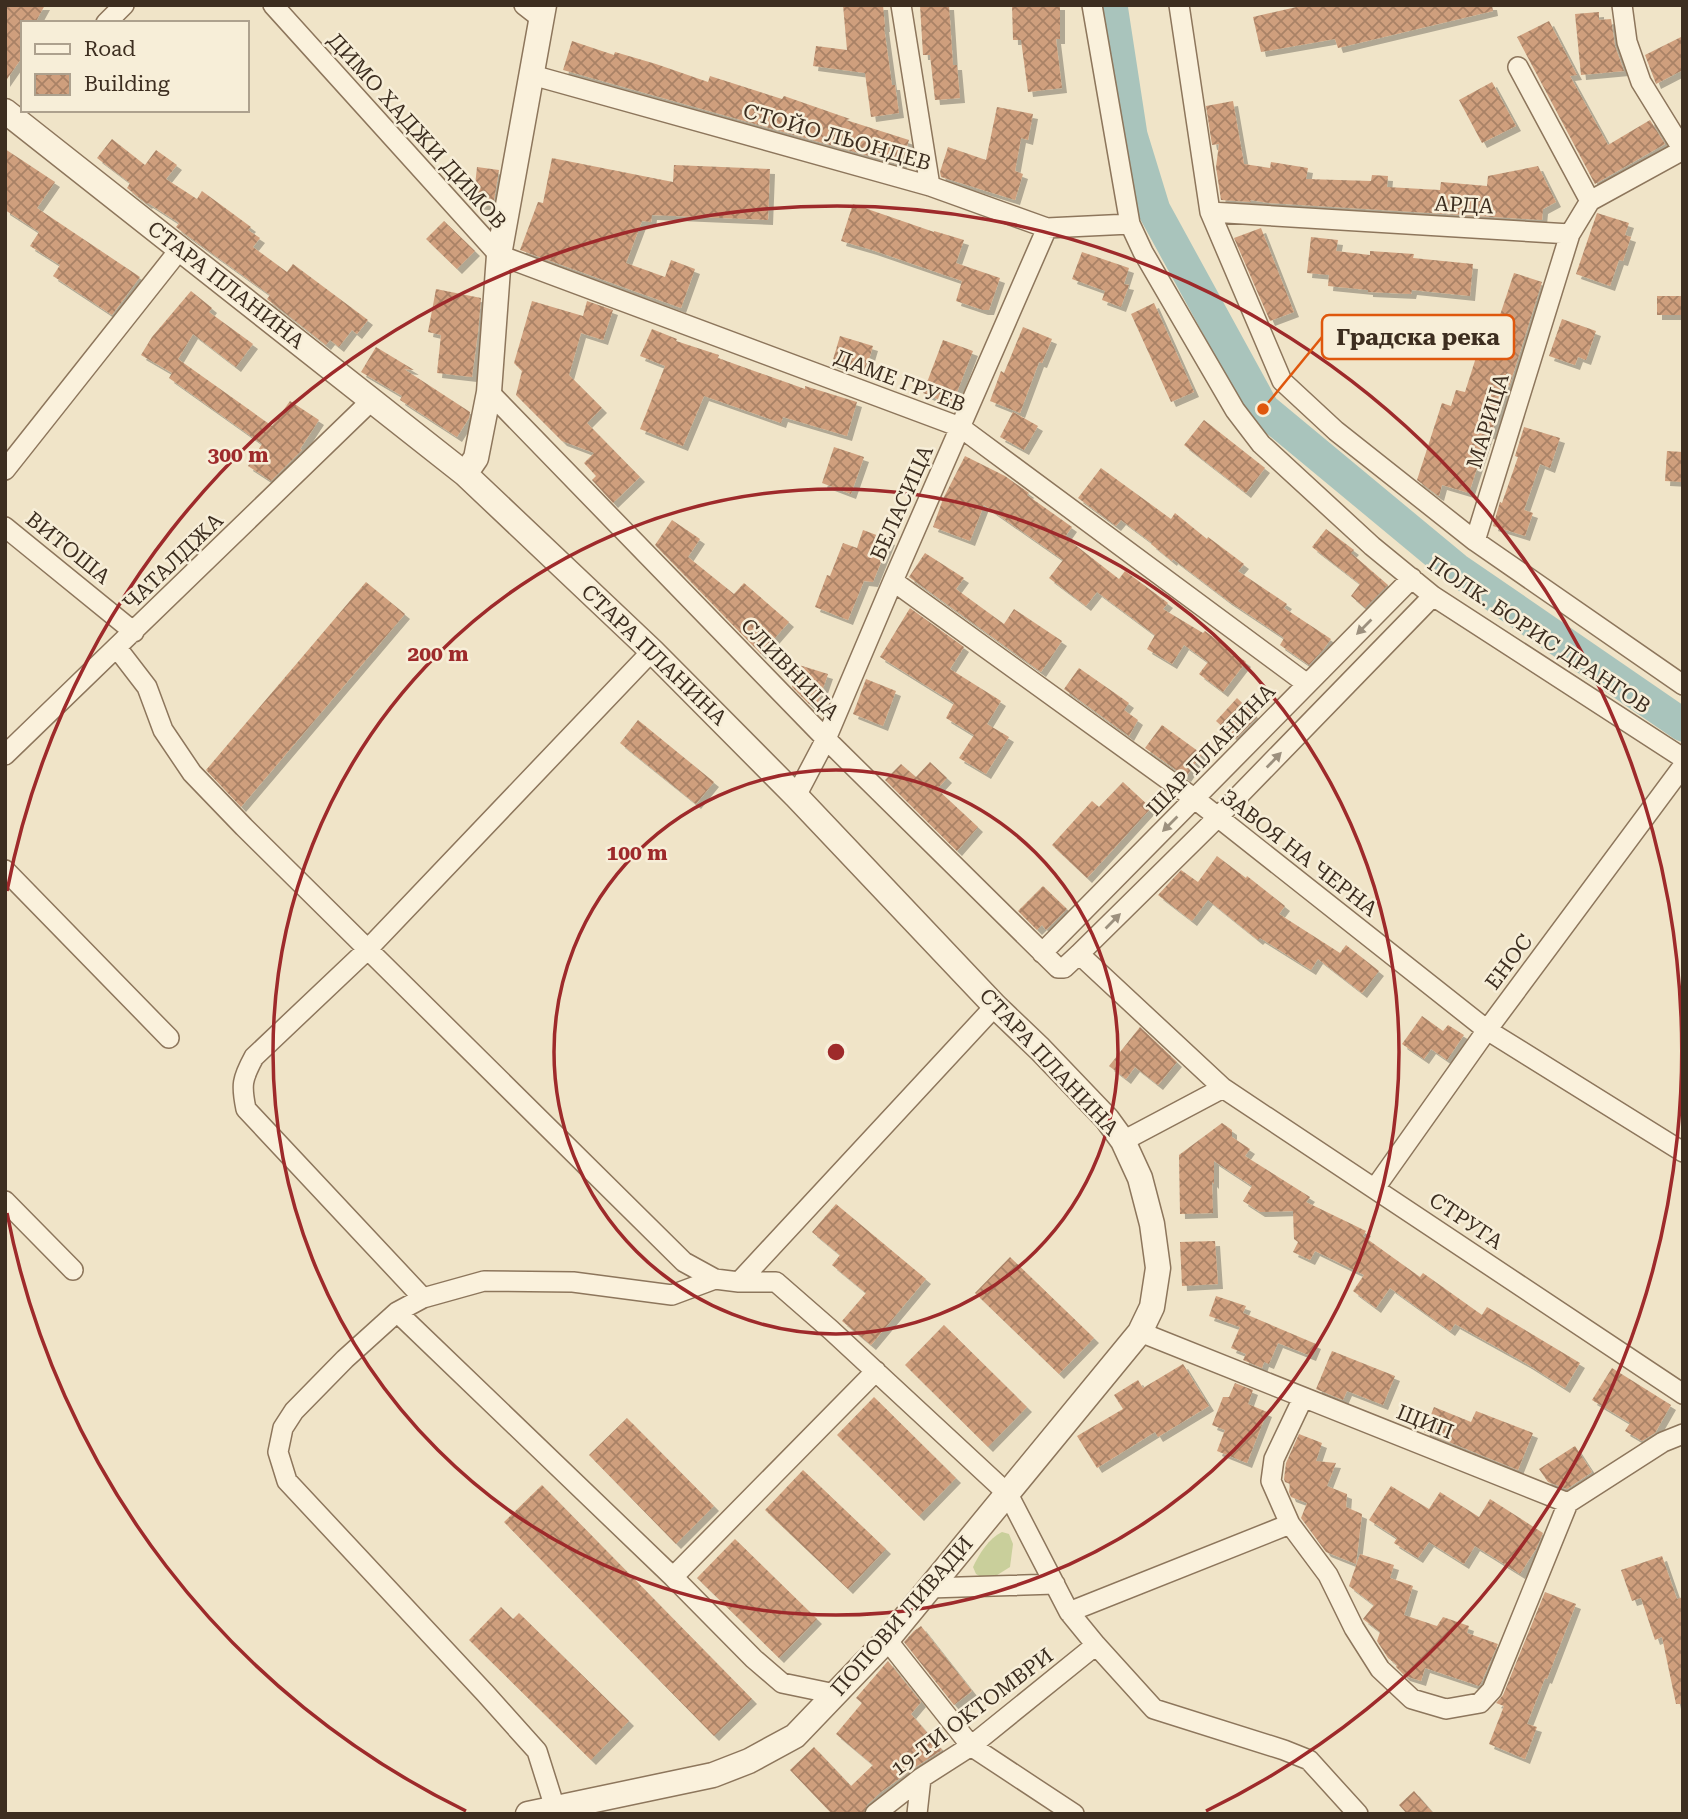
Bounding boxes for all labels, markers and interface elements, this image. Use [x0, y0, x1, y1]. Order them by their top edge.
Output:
legend [21, 21, 248, 112]
street label: ДИМО ХАДЖИ ДИМОВ [323, 28, 511, 234]
text: Road [84, 37, 136, 61]
text: Building [84, 72, 170, 96]
street label: СТОЙО ЛЬОНДЕВ [740, 99, 934, 175]
street label: АРДА [1434, 191, 1494, 219]
street label: СТАРА ПЛАНИНА [143, 216, 309, 354]
callout: Градска река [1322, 315, 1514, 359]
text: Градска река [1336, 324, 1500, 351]
street label: ДАМЕ ГРУЕВ [831, 345, 969, 417]
street label: МАРИЦА [1462, 370, 1514, 471]
street label: БЕЛАСИЦА [866, 442, 938, 564]
text: 300 m [208, 443, 268, 467]
street label: ВИТОША [21, 507, 115, 589]
street label: ЧАТАЛДЖА [118, 508, 228, 616]
street label: ПОЛК. БОРИС ДРАНГОВ [1423, 552, 1655, 718]
street label: СТАРА ПЛАНИНА [577, 580, 732, 731]
street label: СЛИВНИЦА [736, 613, 844, 725]
one-way arrow [1356, 618, 1373, 635]
text: 200 m [408, 642, 468, 666]
street label: ШАР ПЛАНИНА [1142, 679, 1280, 821]
one-way arrow [1265, 752, 1281, 769]
street label: ЗАВОЯ НА ЧЕРНА [1216, 784, 1382, 922]
one-way arrow [1163, 815, 1179, 832]
text: 100 m [607, 841, 667, 865]
one-way arrow [1104, 913, 1121, 929]
street label: ЕНОС [1481, 930, 1537, 994]
street label: СТАРА ПЛАНИНА [975, 984, 1124, 1141]
centre of rings [824, 1040, 848, 1064]
street label: СТРУГА [1425, 1188, 1508, 1254]
street label: ЩИП [1393, 1400, 1457, 1444]
street label: ПОПОВИ ЛИВАДИ [826, 1531, 978, 1701]
street label: 19-ТИ ОКТОМВРИ [886, 1643, 1058, 1781]

